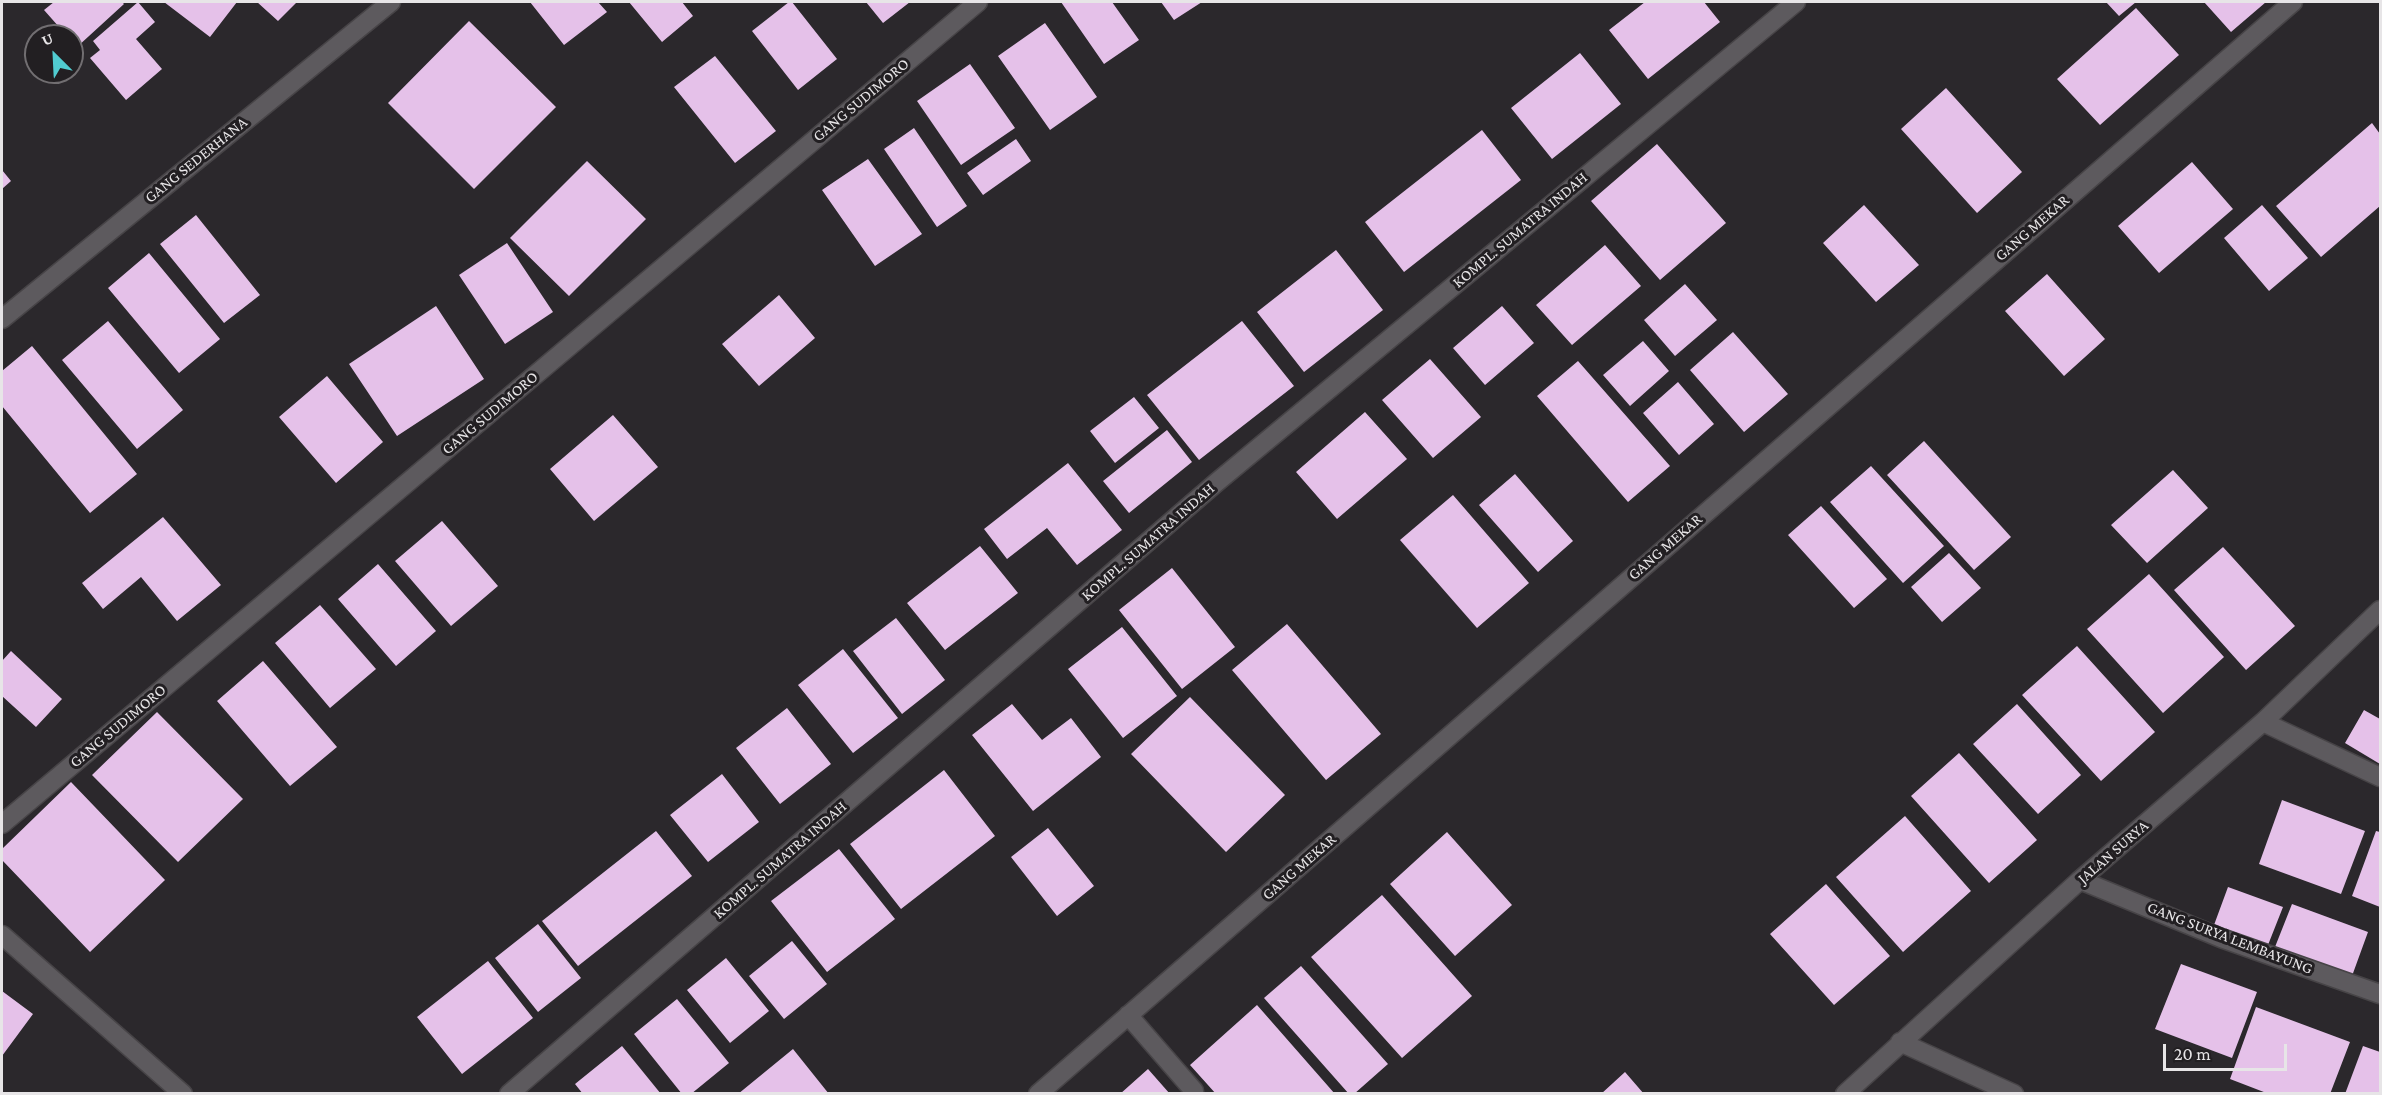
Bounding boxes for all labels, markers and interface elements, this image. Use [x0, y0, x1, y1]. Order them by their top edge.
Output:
north arrow [24, 24, 84, 84]
text: U [39, 29, 56, 49]
street label: GANG SUDIMORO [809, 54, 913, 146]
street label: GANG SEDERHANA [141, 113, 251, 207]
street label: KOMPL. SUMATRA INDAH [1449, 168, 1591, 292]
street label: GANG MEKAR [1991, 191, 2073, 265]
street label: GANG SUDIMORO [438, 367, 542, 459]
street label: KOMPL. SUMATRA INDAH [1077, 479, 1219, 605]
street label: GANG MEKAR [1624, 510, 1706, 584]
street label: GANG SUDIMORO [66, 680, 170, 772]
street label: KOMPL. SUMATRA INDAH [709, 797, 851, 923]
street label: JALAN SURYA [2074, 816, 2152, 888]
street label: GANG MEKAR [1258, 830, 1340, 904]
street label: GANG SURYA LEMBAYUNG [2145, 898, 2315, 978]
scale bar [2166, 1032, 2290, 1070]
text: 20 m [2174, 1044, 2211, 1064]

